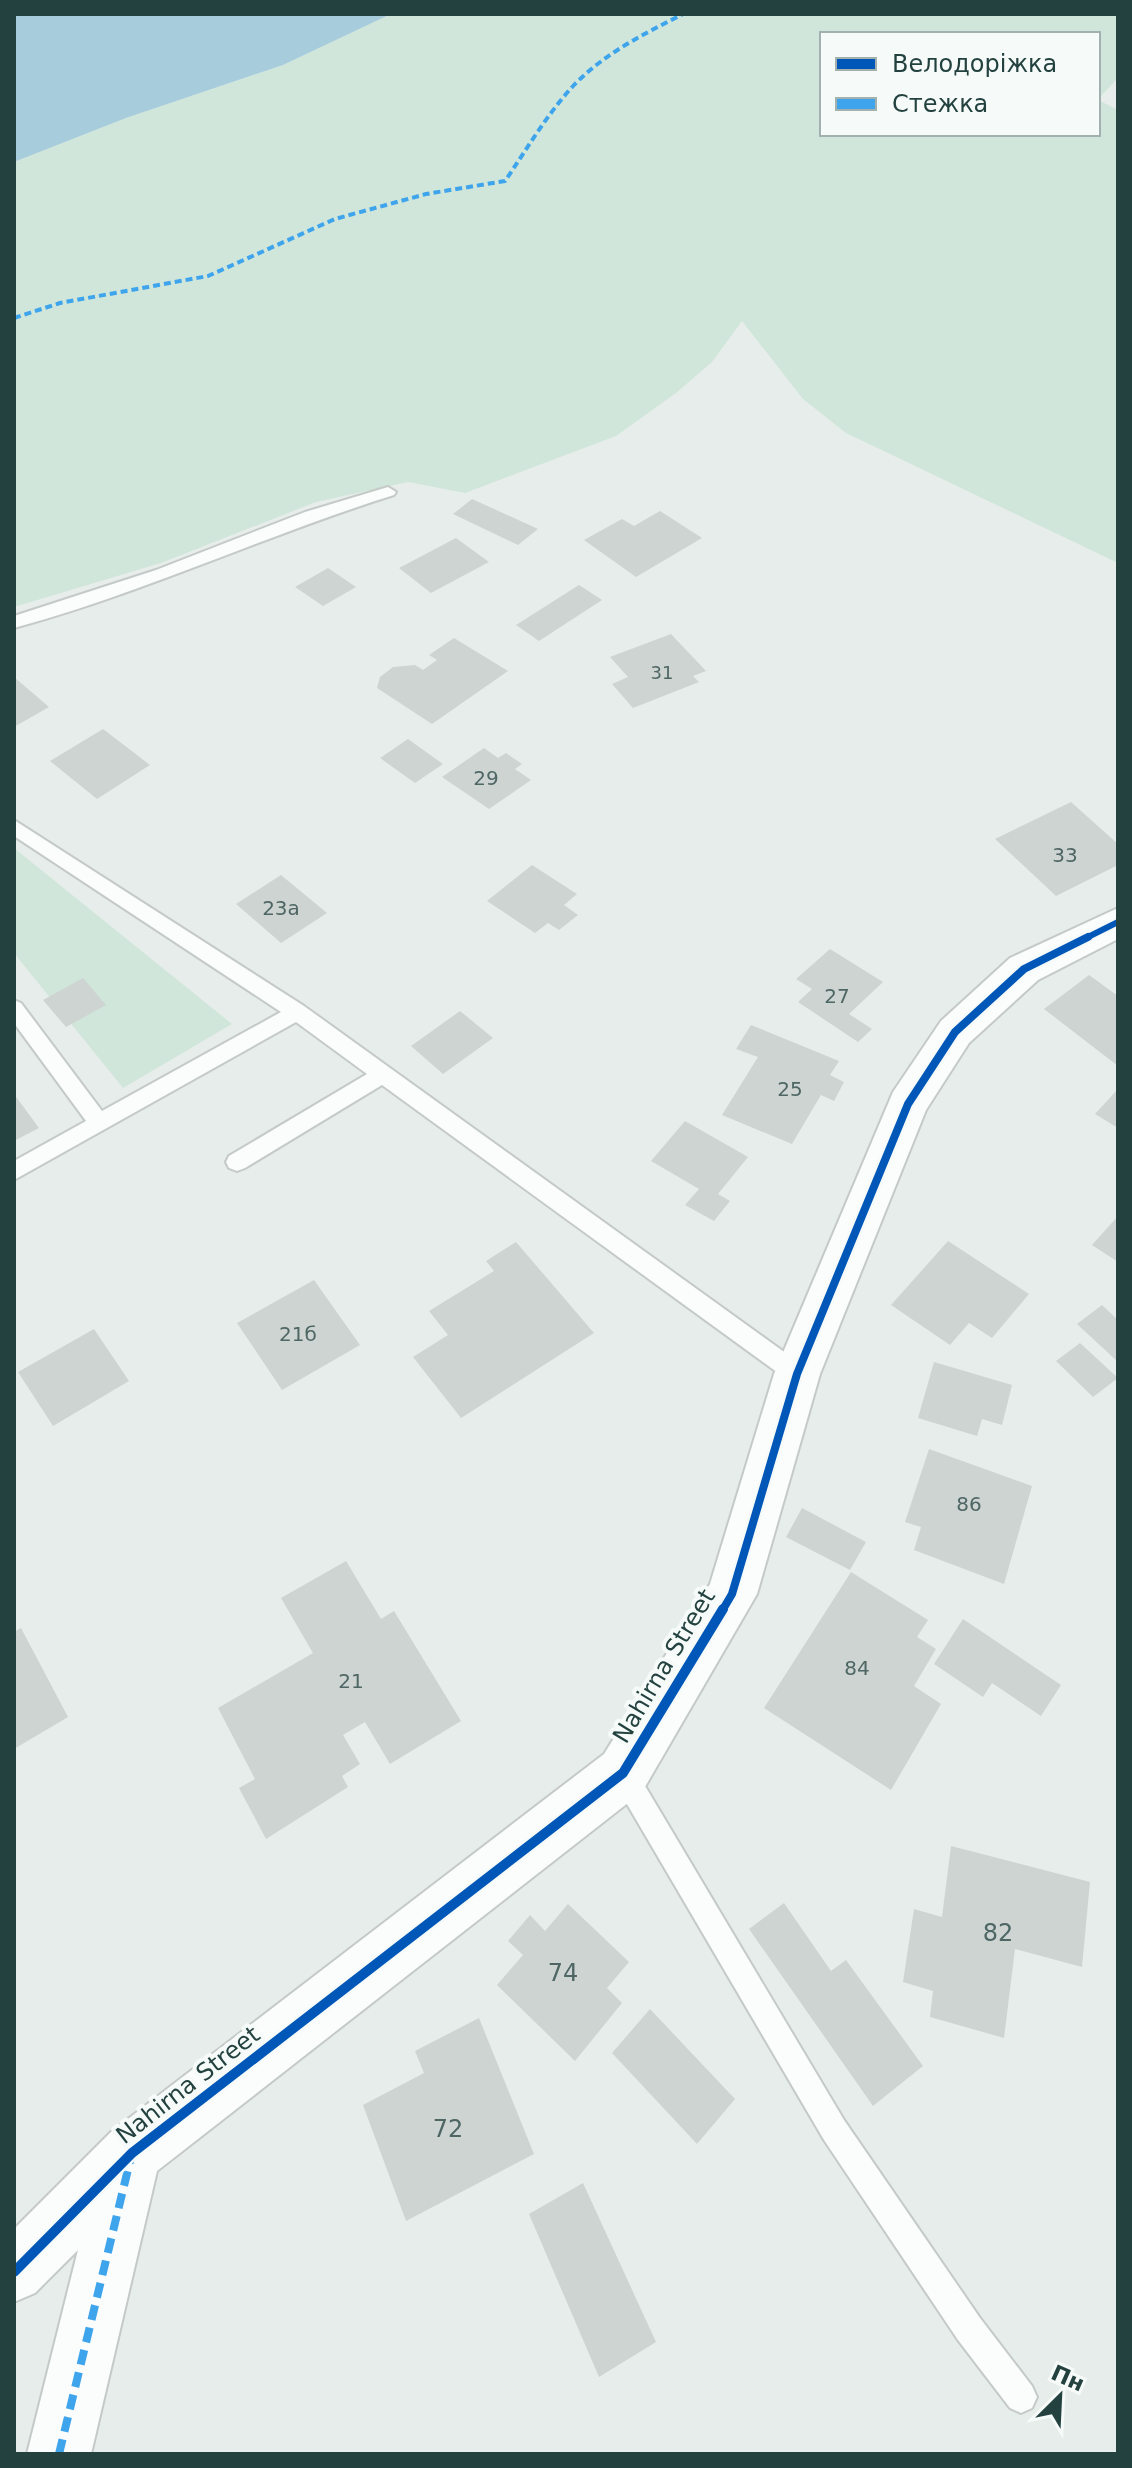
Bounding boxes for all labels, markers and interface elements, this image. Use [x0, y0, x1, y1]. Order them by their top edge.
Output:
legend [820, 32, 1100, 136]
text: Велодоріжка [892, 50, 1057, 78]
text: Стежка [892, 90, 988, 118]
house number: 31 [651, 662, 673, 683]
house number: 29 [473, 766, 499, 790]
house number: 33 [1052, 843, 1078, 867]
house number: 23а [262, 896, 300, 920]
house number: 27 [824, 984, 850, 1008]
house number: 25 [777, 1077, 803, 1101]
house number: 21б [279, 1322, 317, 1346]
house number: 86 [956, 1492, 982, 1516]
street label: Nahirna Street [607, 1584, 721, 1748]
house number: 84 [844, 1656, 870, 1680]
house number: 21 [338, 1669, 364, 1693]
house number: 82 [983, 1919, 1013, 1947]
house number: 74 [548, 1959, 578, 1987]
street label: Nahirna Street [111, 2020, 265, 2150]
house number: 72 [433, 2115, 463, 2143]
north arrow [1020, 2356, 1100, 2436]
text: Пн [1047, 2360, 1088, 2396]

